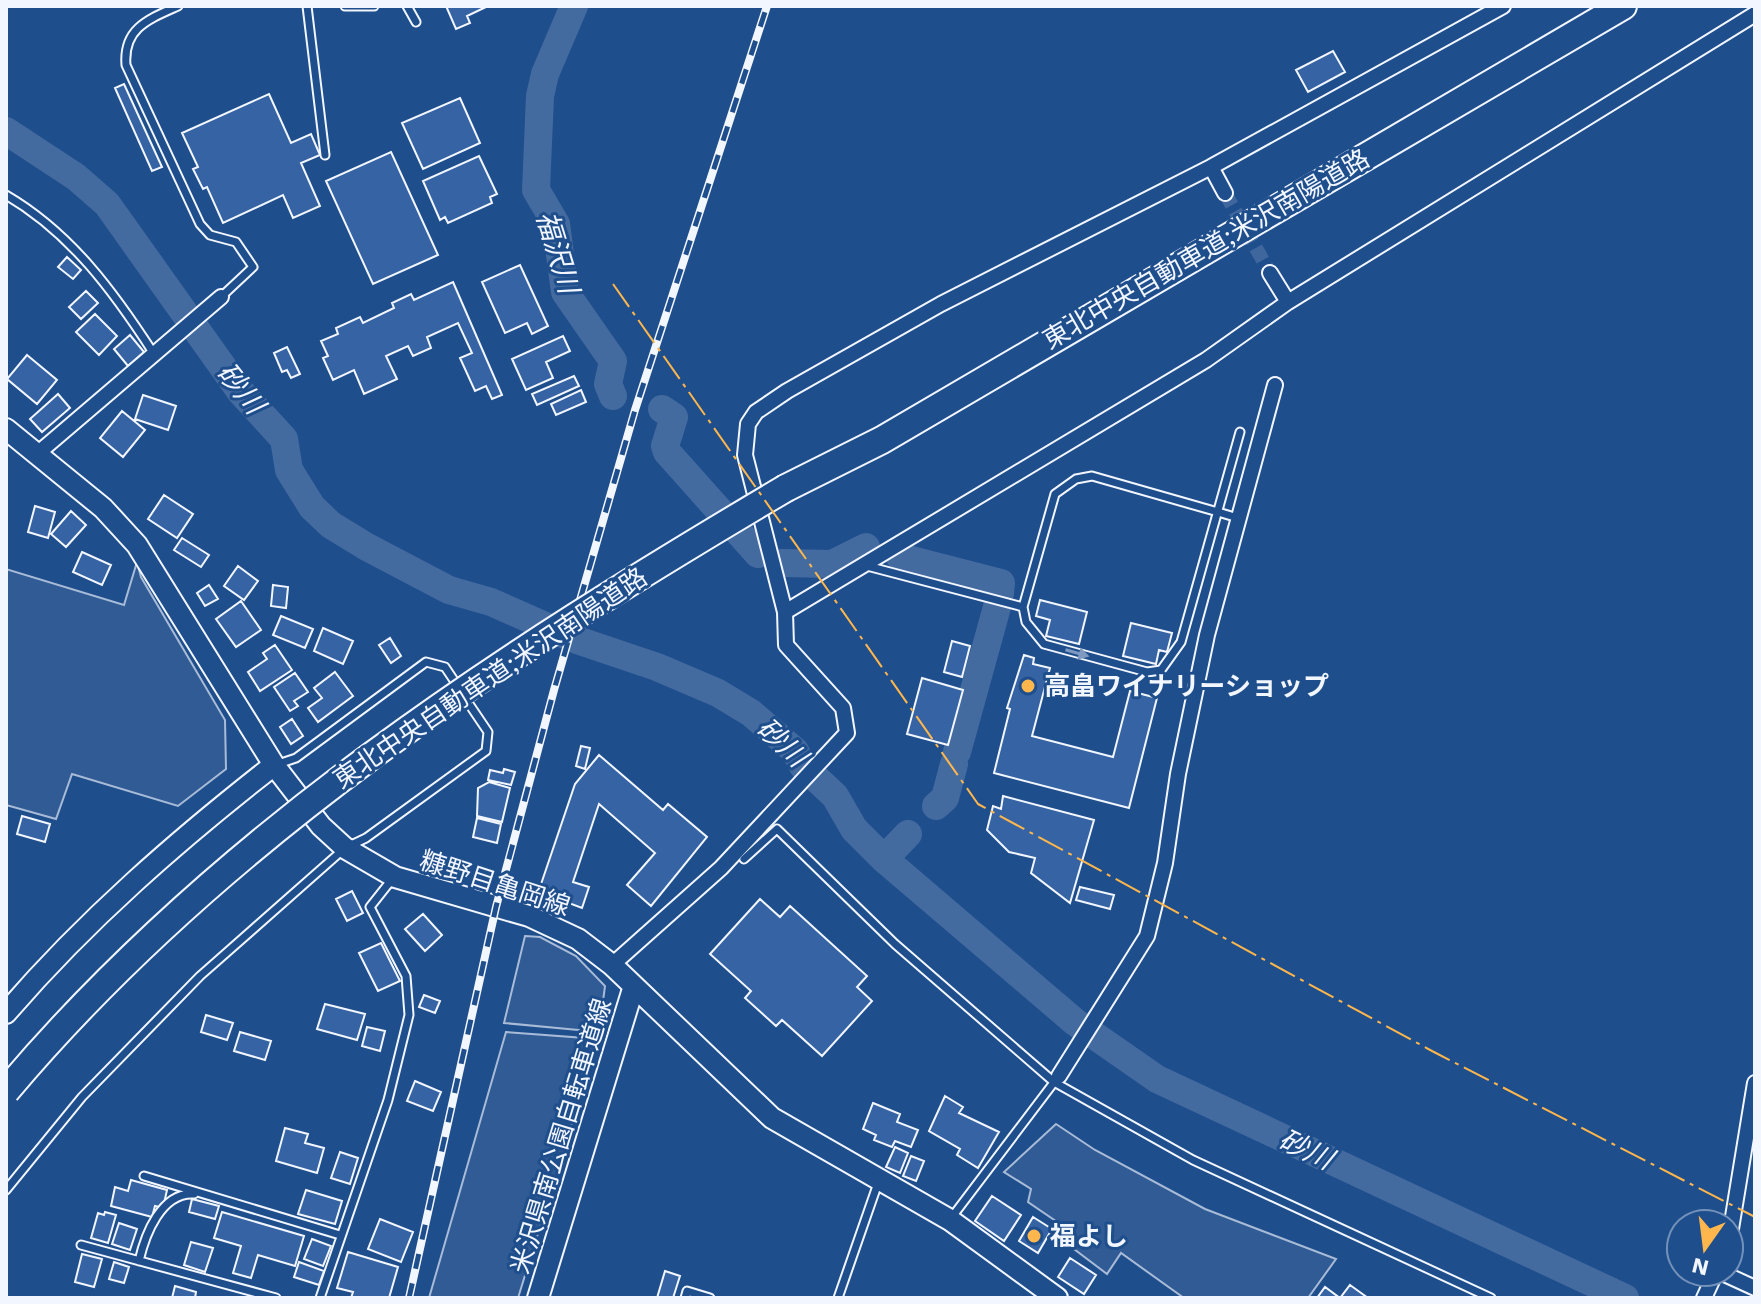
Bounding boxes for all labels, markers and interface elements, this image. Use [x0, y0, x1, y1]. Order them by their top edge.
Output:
street label: 東北中央自動車道;米沢南陽道路 [1038, 143, 1374, 355]
water label: 福沢川 [529, 207, 586, 300]
water label: 砂川 [210, 356, 273, 423]
street label: 東北中央自動車道;米沢南陽道路 [328, 562, 652, 794]
one-way arrow [1065, 647, 1089, 660]
place label: 高畠ワイナリーショップ [1044, 671, 1329, 701]
marker: 高畠ワイナリーショップ [1019, 677, 1037, 695]
water label: 砂川 [750, 711, 816, 776]
street label: 糠野目亀岡線 [416, 845, 574, 921]
street label: 米沢県南公園自転車道線 [505, 995, 617, 1277]
water label: 砂川 [1273, 1123, 1341, 1178]
north arrow [1665, 1208, 1745, 1288]
place label: 福よし [1050, 1221, 1128, 1251]
marker: 福よし [1025, 1227, 1043, 1245]
text: N [1689, 1253, 1711, 1281]

